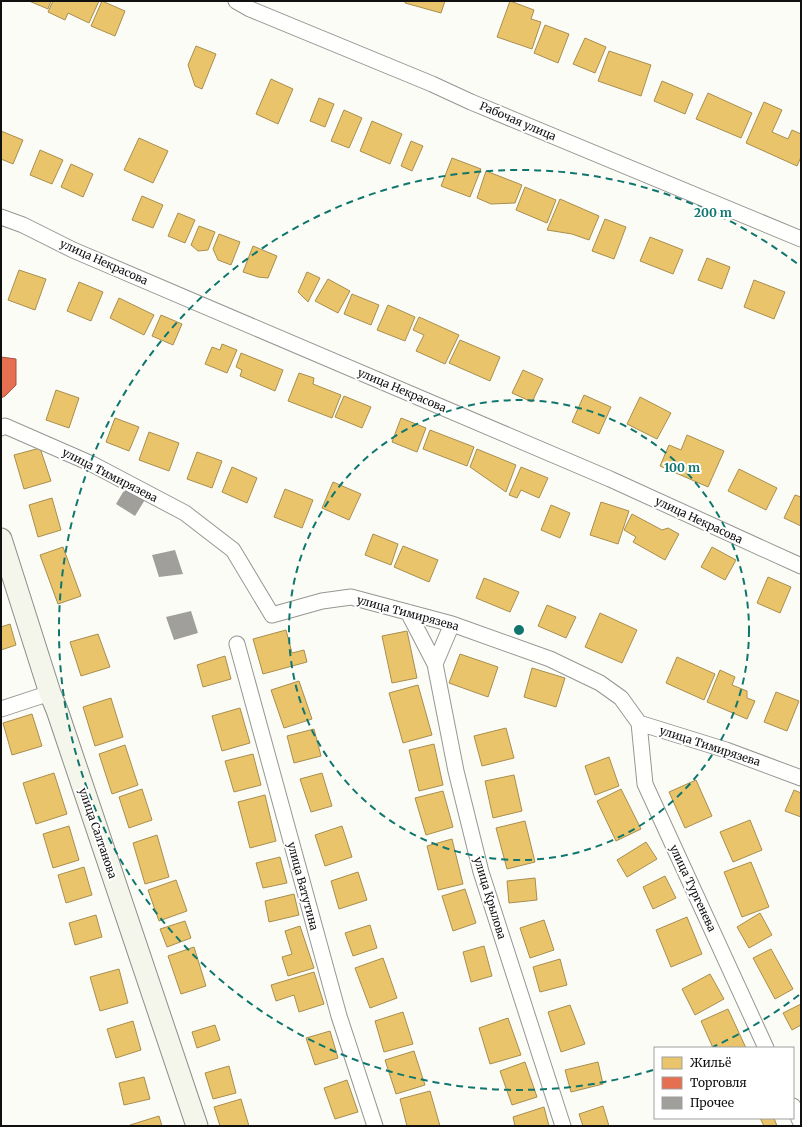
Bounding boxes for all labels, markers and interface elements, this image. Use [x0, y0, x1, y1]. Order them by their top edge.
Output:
street label: Рабочая улица [478, 99, 558, 143]
text: 200 m [694, 205, 732, 220]
street label: улица Некрасова [58, 236, 150, 288]
street label: улица Некрасова [356, 365, 448, 415]
street label: улица Тимирязева [60, 445, 160, 505]
text: 100 m [664, 460, 700, 475]
street label: улица Некрасова [653, 494, 745, 546]
street label: улица Тимирязева [355, 593, 461, 633]
centre of rings [512, 623, 526, 637]
street label: улица Тимирязева [658, 723, 762, 769]
street label: улица Салтанова [76, 786, 120, 880]
street label: улица Ватутина [284, 840, 322, 932]
street label: улица Тургенева [667, 842, 719, 934]
street label: улица Крылова [471, 855, 509, 941]
legend [654, 1047, 794, 1119]
text: Жильё [690, 1055, 731, 1070]
text: Торговля [690, 1075, 747, 1090]
text: Прочее [690, 1095, 734, 1110]

